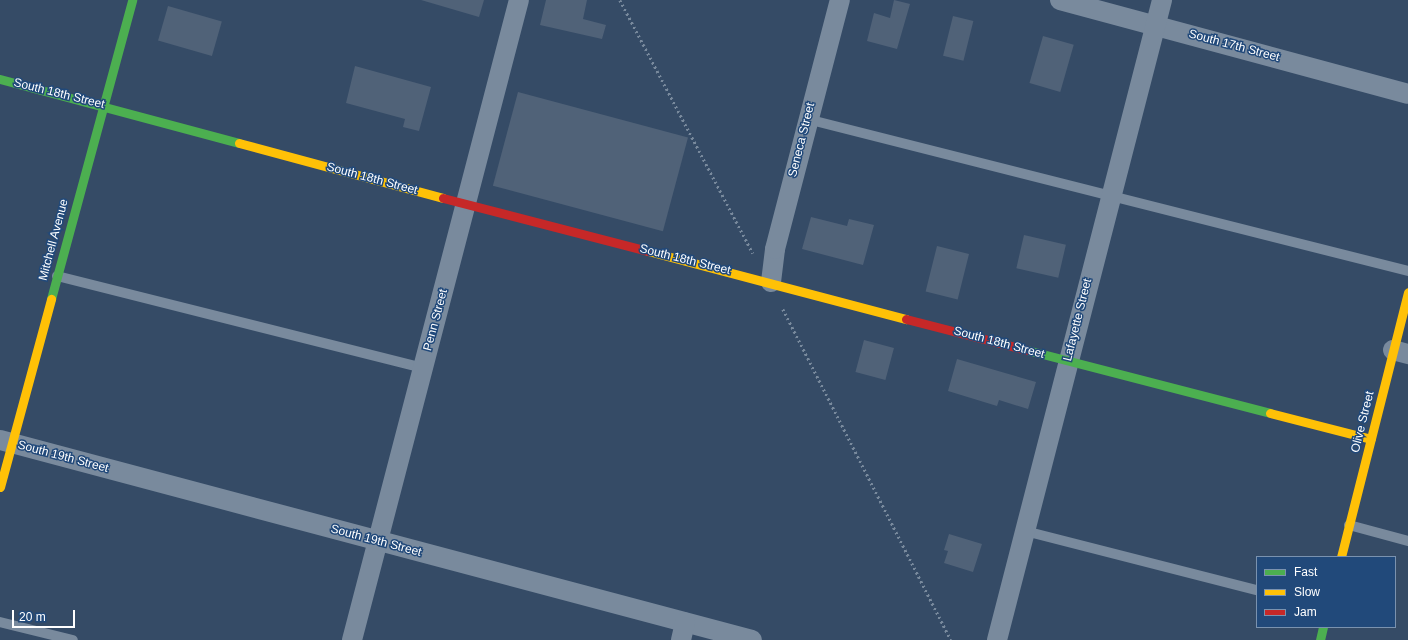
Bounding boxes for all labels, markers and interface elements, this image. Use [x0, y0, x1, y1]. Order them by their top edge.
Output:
street label: South 17th Street [1187, 27, 1281, 65]
street label: South 18th Street [12, 76, 106, 112]
street label: Seneca Street [786, 101, 818, 179]
street label: South 18th Street [325, 160, 419, 198]
street label: Mitchell Avenue [36, 197, 72, 283]
street label: South 18th Street [638, 242, 732, 278]
street label: Lafayette Street [1061, 277, 1095, 363]
street label: Penn Street [421, 288, 451, 352]
street label: South 18th Street [952, 324, 1046, 362]
street label: Olive Street [1348, 390, 1378, 454]
street label: South 19th Street [16, 438, 110, 476]
street label: South 19th Street [329, 522, 423, 560]
legend [1256, 556, 1396, 628]
text: Fast [1294, 565, 1317, 579]
text: Slow [1294, 585, 1320, 599]
scale bar [14, 602, 77, 628]
text: Jam [1294, 605, 1317, 619]
text: 20 m [19, 610, 46, 624]

